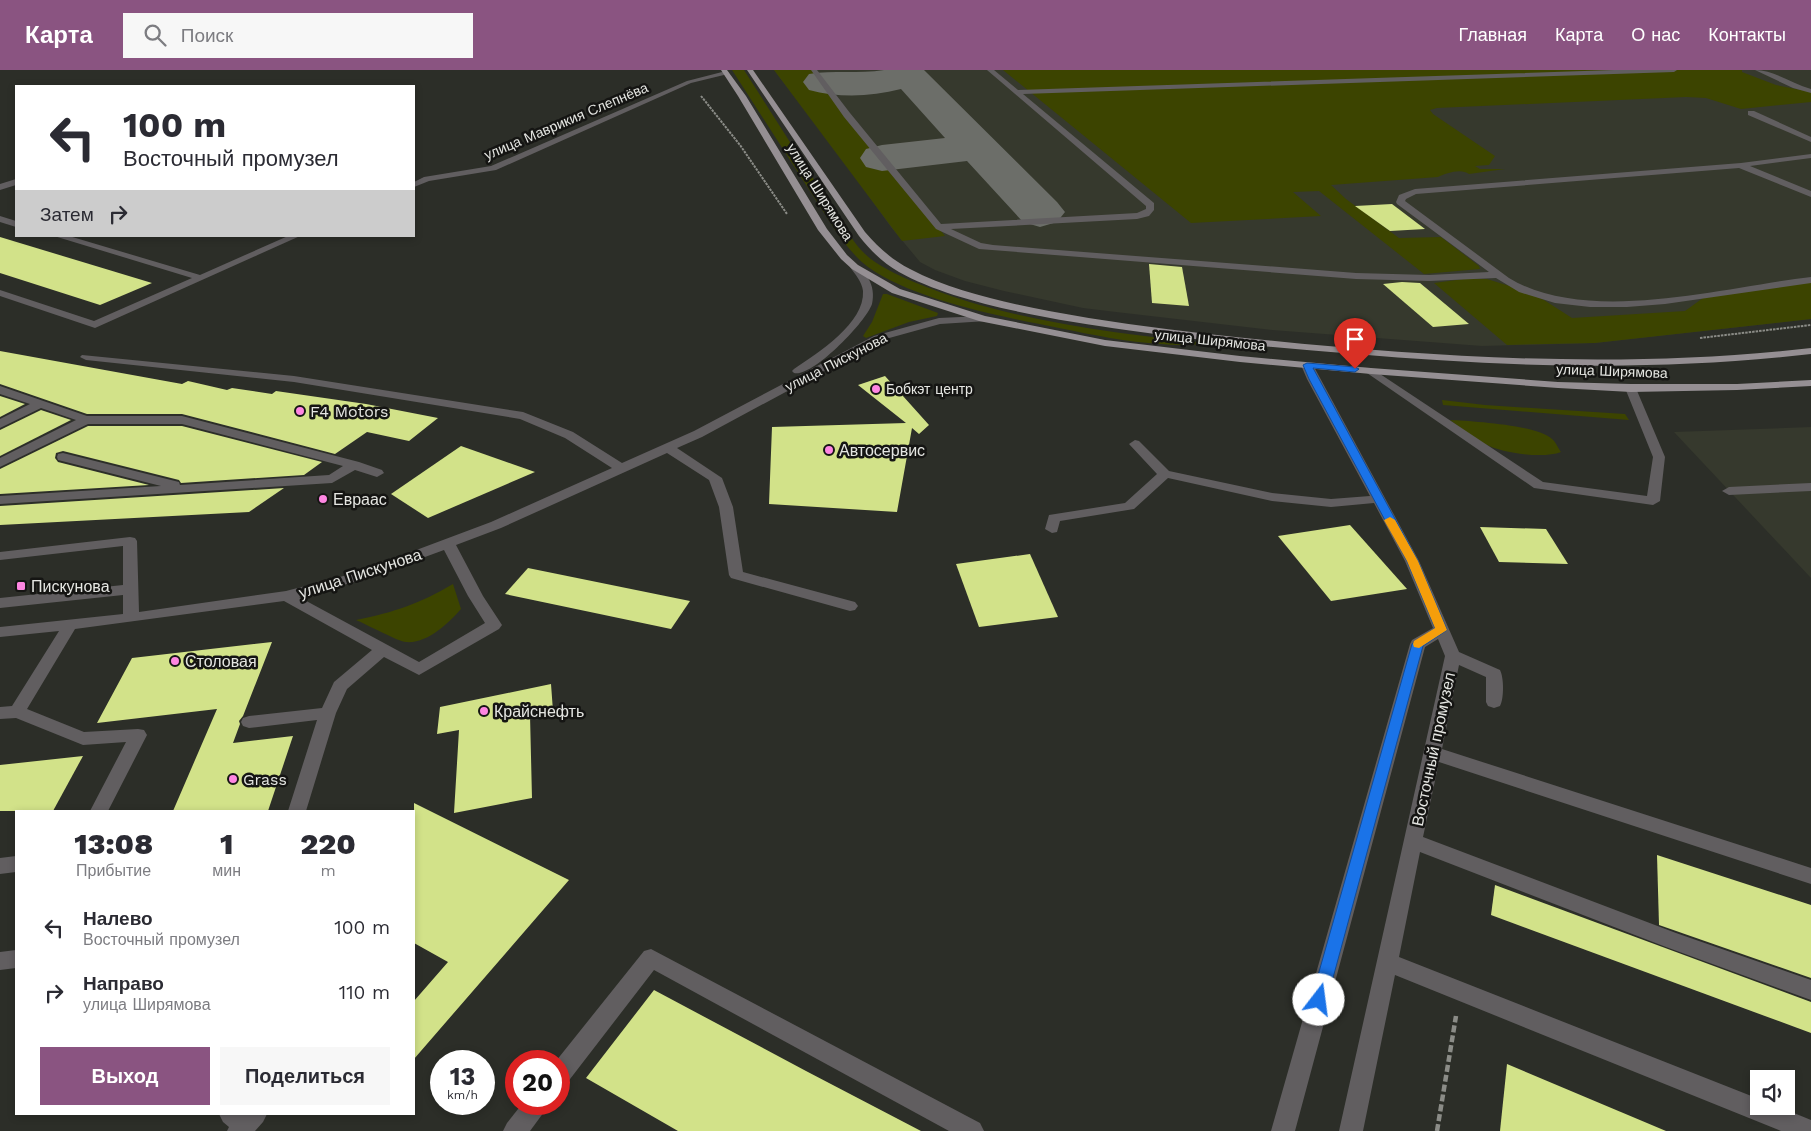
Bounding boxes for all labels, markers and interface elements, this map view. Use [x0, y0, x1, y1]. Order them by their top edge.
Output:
search box [123, 13, 473, 58]
text: Карта [25, 21, 93, 49]
icon: search [141, 21, 169, 49]
text: Поиск [181, 24, 233, 47]
text: Главная [1458, 24, 1527, 45]
text: Карта [1555, 24, 1603, 45]
text: О нас [1631, 24, 1680, 45]
text: Контакты [1708, 24, 1786, 45]
street label: улица Маврикия Слепнёва [482, 79, 651, 163]
text: 100 m [123, 104, 226, 146]
icon: left [40, 105, 105, 170]
street label: улица Ширямова [784, 140, 856, 244]
text: Восточный промузел [123, 146, 339, 171]
icon: right [104, 200, 132, 228]
text: Затем [40, 203, 94, 226]
pin [1334, 318, 1376, 369]
icon: arrive [1341, 325, 1369, 353]
street label: улица Ширямова [1154, 326, 1267, 354]
street label: улица Пискунова [782, 329, 890, 395]
street label: улица Ширямова [1556, 361, 1668, 381]
place label: Бобкэт центр [886, 381, 973, 397]
marker: Бобкэт центр [870, 383, 882, 395]
place label: F4 Motors [310, 402, 388, 421]
marker: F4 Motors [294, 405, 306, 417]
place label: Автосервис [839, 441, 925, 460]
marker: Автосервис [823, 444, 835, 456]
place label: Евраас [333, 490, 387, 509]
marker: Евраас [317, 493, 329, 505]
street label: улица Пискунова [296, 545, 424, 602]
place label: Пискунова [31, 577, 110, 596]
marker: Пискунова [15, 580, 27, 592]
place label: Столовая [185, 652, 257, 671]
marker: Столовая [169, 655, 181, 667]
street label: Восточный промузел [1408, 670, 1459, 828]
place label: Крайснефть [494, 702, 584, 721]
marker: Крайснефть [478, 705, 490, 717]
place label: Grass [243, 770, 287, 789]
marker: Grass [227, 773, 239, 785]
text: 13:08 [74, 826, 153, 861]
text: 1 [220, 826, 233, 861]
text: 220 [300, 826, 356, 861]
text: Прибытие [76, 861, 151, 880]
text: мин [212, 861, 241, 880]
text: m [320, 861, 336, 880]
text: Налево [83, 907, 153, 930]
icon: left [40, 914, 68, 942]
text: 100 m [334, 916, 390, 939]
text: Восточный промузел [83, 930, 240, 949]
text: Направо [83, 972, 164, 995]
position arrow [1292, 973, 1344, 1025]
icon: right [40, 979, 68, 1007]
text: 110 m [339, 981, 390, 1004]
text: улица Ширямова [83, 995, 211, 1014]
button: Выход [40, 1047, 210, 1105]
button: Поделиться [220, 1047, 390, 1105]
speed limit sign: 20 [505, 1050, 570, 1115]
text: 13 [450, 1062, 475, 1091]
map controls [1750, 1070, 1795, 1115]
button: sound [1750, 1070, 1795, 1115]
text: km/h [447, 1088, 478, 1102]

